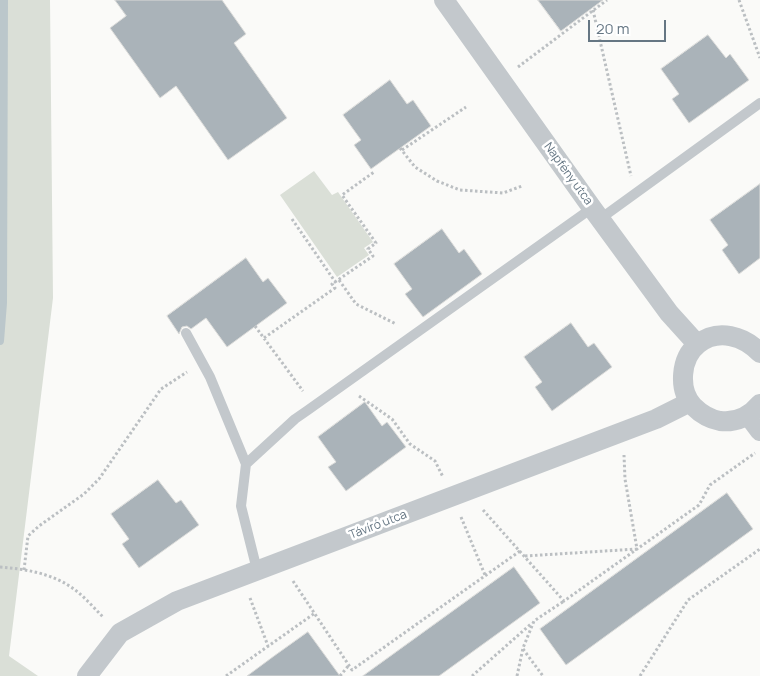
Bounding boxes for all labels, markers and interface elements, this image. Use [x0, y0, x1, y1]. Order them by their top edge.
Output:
scale bar [590, 10, 668, 42]
text: 20 m [596, 18, 629, 39]
street label: Napfény utca [541, 140, 595, 208]
street label: Távíró utca [347, 507, 409, 543]

